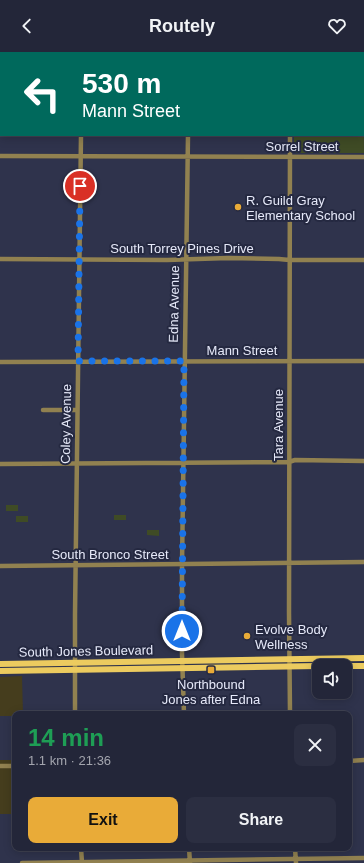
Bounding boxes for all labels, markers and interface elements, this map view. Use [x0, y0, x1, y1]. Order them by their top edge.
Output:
icon: back [16, 15, 38, 37]
icon: heart [326, 15, 348, 37]
text: Routely [149, 16, 215, 36]
icon: left [16, 68, 68, 120]
text: 530 m [82, 68, 161, 99]
text: Mann Street [82, 101, 180, 121]
street label: Sorrel Street [266, 139, 339, 154]
pin [63, 169, 97, 203]
icon: arrive [69, 175, 91, 197]
place label: R. Guild Gray Elementary School [246, 193, 355, 223]
marker: R. Guild Gray Elementary School [233, 202, 243, 212]
street label: South Torrey Pines Drive [110, 241, 254, 256]
street label: Edna Avenue [166, 265, 182, 343]
street label: Mann Street [207, 343, 278, 358]
street label: Coley Avenue [58, 384, 74, 464]
street label: Tara Avenue [271, 389, 286, 461]
street label: South Bronco Street [51, 547, 169, 562]
position arrow [161, 610, 203, 652]
place label: Evolve Body Wellness [255, 622, 328, 652]
marker: Evolve Body Wellness [242, 631, 252, 641]
street label: South Jones Boulevard [19, 642, 153, 660]
map controls [312, 659, 352, 699]
button: sound [312, 659, 352, 699]
marker: Northbound Jones after Edna [206, 665, 216, 675]
place label: Northbound Jones after Edna [162, 677, 261, 707]
text: 14 min [28, 724, 104, 751]
button: close [294, 724, 336, 766]
text: 1.1 km · 21:36 [28, 753, 111, 768]
button: Exit [28, 797, 178, 843]
button: Share [186, 797, 336, 843]

